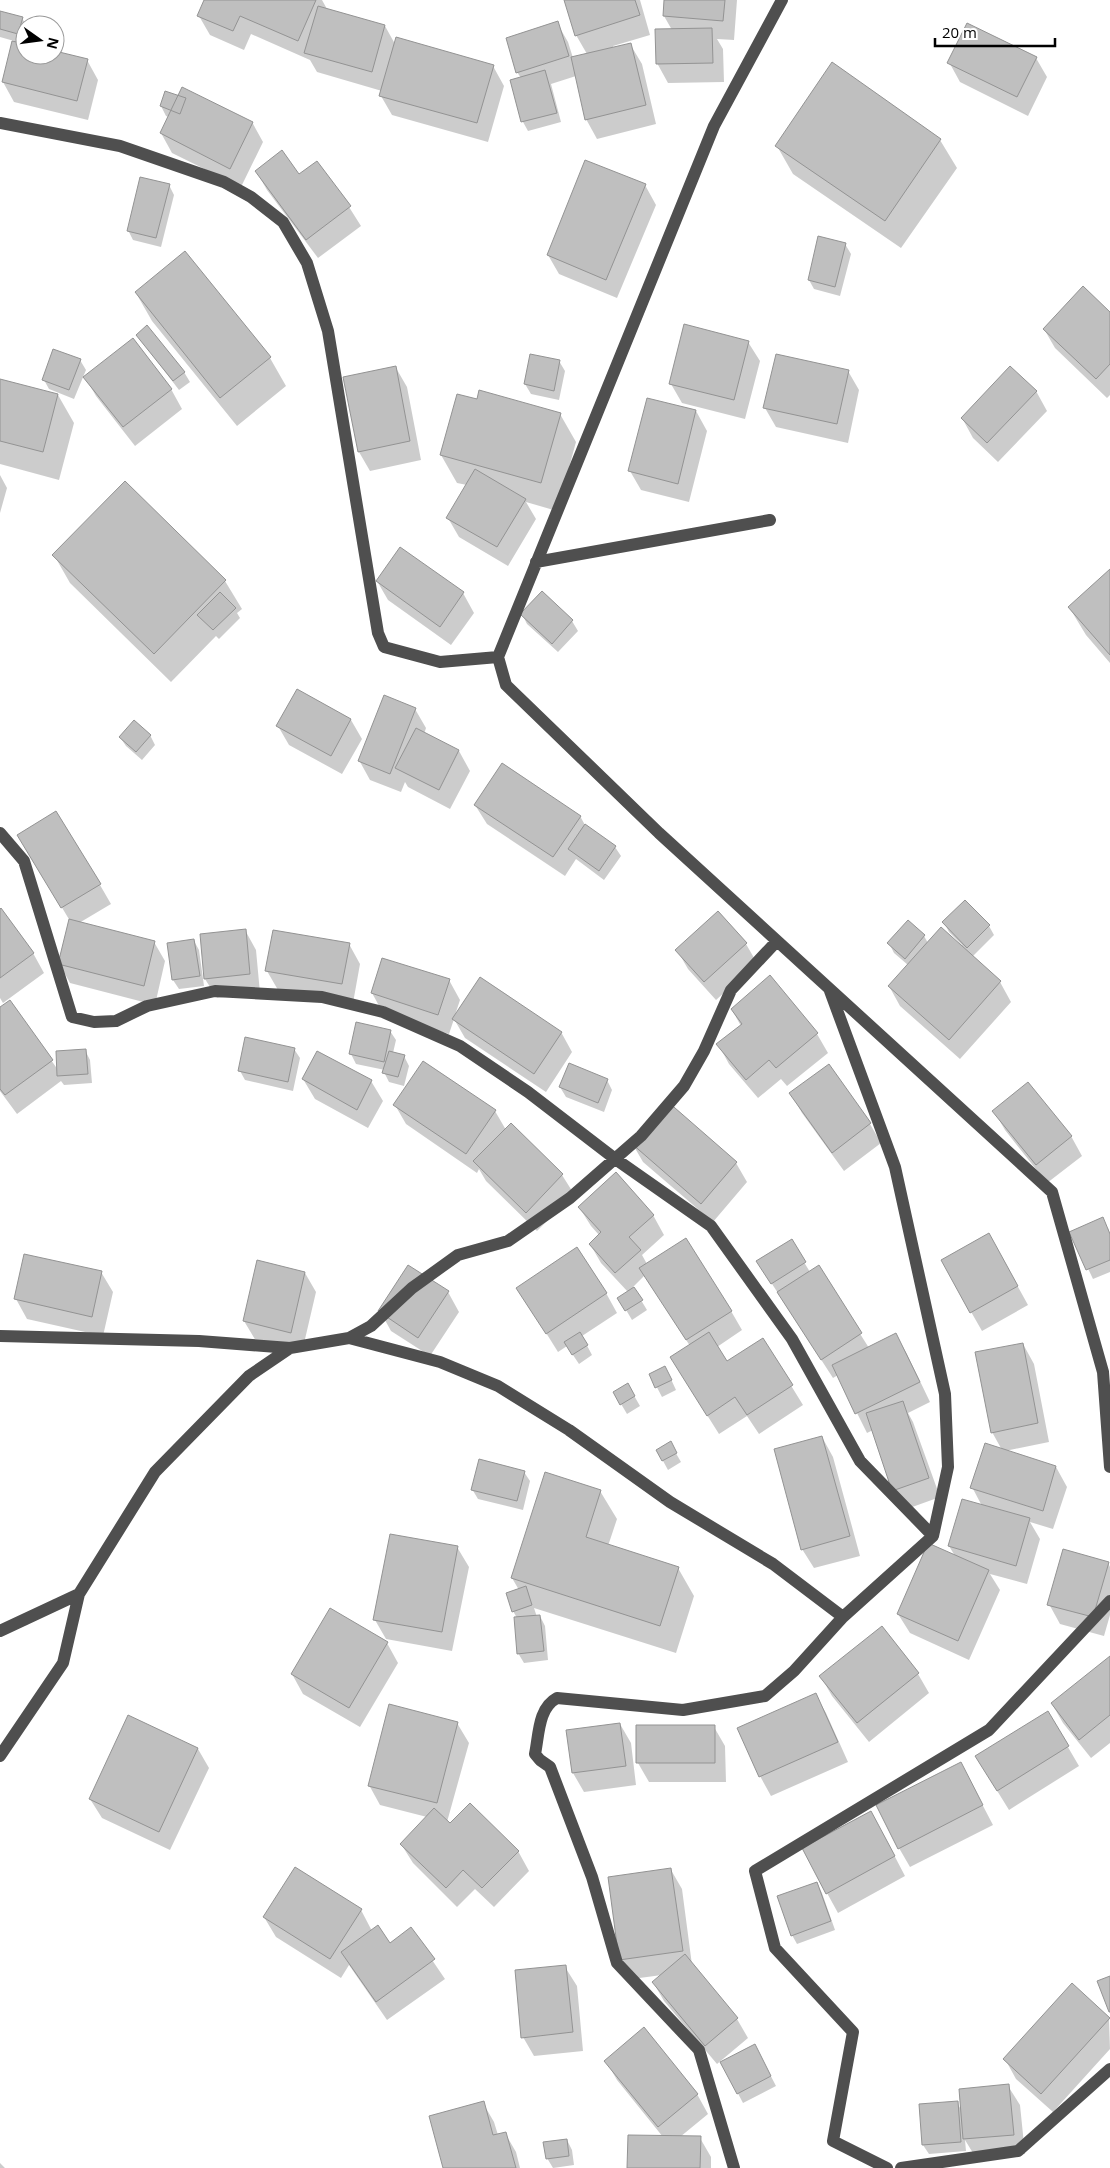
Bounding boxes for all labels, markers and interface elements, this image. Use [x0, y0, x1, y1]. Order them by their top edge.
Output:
north arrow [15, 15, 65, 65]
scale bar [935, 15, 1055, 47]
text: 20 m [942, 22, 977, 42]
text: N [43, 35, 64, 51]

